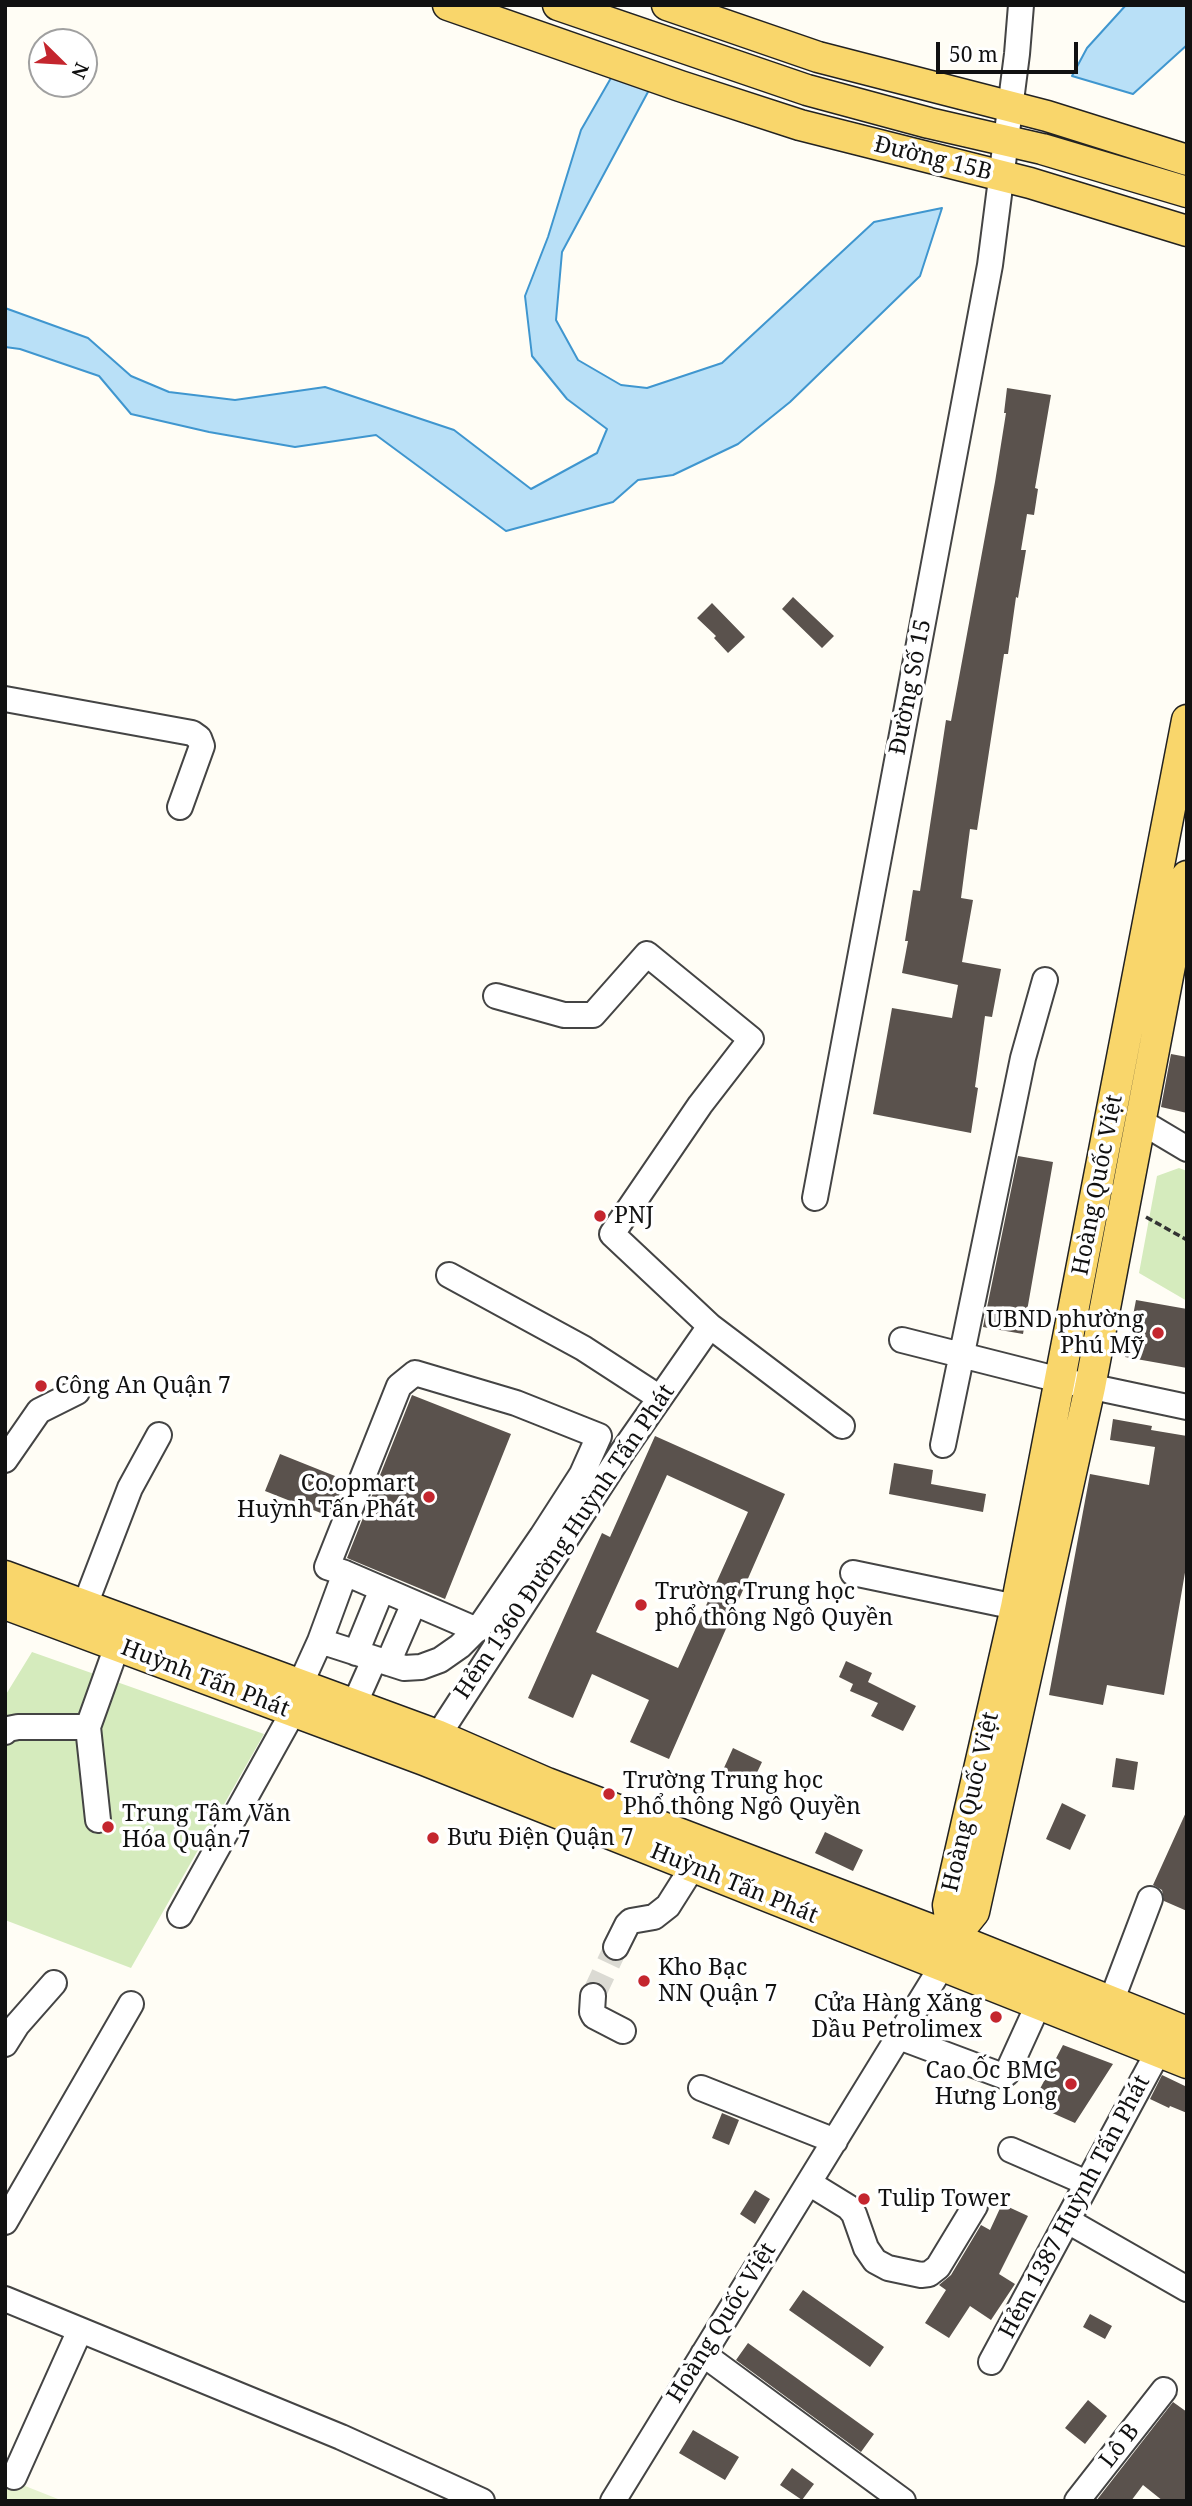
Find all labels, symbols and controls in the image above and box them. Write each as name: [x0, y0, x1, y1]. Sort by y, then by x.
north arrow: [28, 28, 98, 98]
scale bar: [940, 28, 1082, 72]
text: 50 m: [949, 40, 998, 68]
text: N: [65, 59, 95, 83]
street label: Đường 15B: [871, 131, 995, 187]
street label: Đường Số 15: [884, 617, 938, 757]
street label: Hoàng Quốc Việt: [1067, 1092, 1129, 1278]
place label: PNJ: [614, 1202, 654, 1230]
marker: PNJ: [592, 1208, 608, 1224]
place label: UBND phường Phú Mỹ: [986, 1306, 1144, 1360]
marker: UBND phường Phú Mỹ: [1150, 1325, 1166, 1341]
place label: Công An Quận 7: [55, 1372, 231, 1400]
marker: Công An Quận 7: [33, 1378, 49, 1394]
street label: Hẻm 1360 Đường Huỳnh Tấn Phát: [449, 1379, 681, 1705]
place label: Co.opmart Huỳnh Tấn Phát: [237, 1470, 415, 1524]
marker: Co.opmart Huỳnh Tấn Phát: [421, 1489, 437, 1505]
place label: Trường Trung học phổ thông Ngô Quyền: [655, 1578, 893, 1632]
marker: Trường Trung học phổ thông Ngô Quyền: [633, 1597, 649, 1613]
street label: Huỳnh Tấn Phát: [117, 1634, 293, 1724]
street label: Hoàng Quốc Việt: [937, 1710, 1005, 1894]
place label: Trường Trung học Phổ thông Ngô Quyền: [623, 1767, 861, 1821]
marker: Trường Trung học Phổ thông Ngô Quyền: [601, 1786, 617, 1802]
place label: Trung Tâm Văn Hóa Quận 7: [122, 1800, 291, 1854]
marker: Trung Tâm Văn Hóa Quận 7: [100, 1819, 116, 1835]
place label: Bưu Điện Quận 7: [447, 1824, 634, 1852]
marker: Bưu Điện Quận 7: [425, 1830, 441, 1846]
street label: Huỳnh Tấn Phát: [646, 1838, 822, 1930]
place label: Kho Bạc NN Quận 7: [658, 1954, 777, 2008]
marker: Kho Bạc NN Quận 7: [636, 1973, 652, 1989]
place label: Cửa Hàng Xăng Dầu Petrolimex: [812, 1990, 982, 2044]
marker: Cửa Hàng Xăng Dầu Petrolimex: [988, 2009, 1004, 2025]
place label: Cao Ốc BMC Hưng Long: [926, 2057, 1057, 2111]
street label: Hẻm 1387 Huỳnh Tấn Phát: [994, 2071, 1156, 2343]
marker: Cao Ốc BMC Hưng Long: [1063, 2076, 1079, 2092]
place label: Tulip Tower: [878, 2185, 1010, 2213]
marker: Tulip Tower: [856, 2191, 872, 2207]
street label: Hoàng Quốc Việt: [662, 2238, 782, 2408]
street label: Lô B: [1094, 2418, 1146, 2474]

